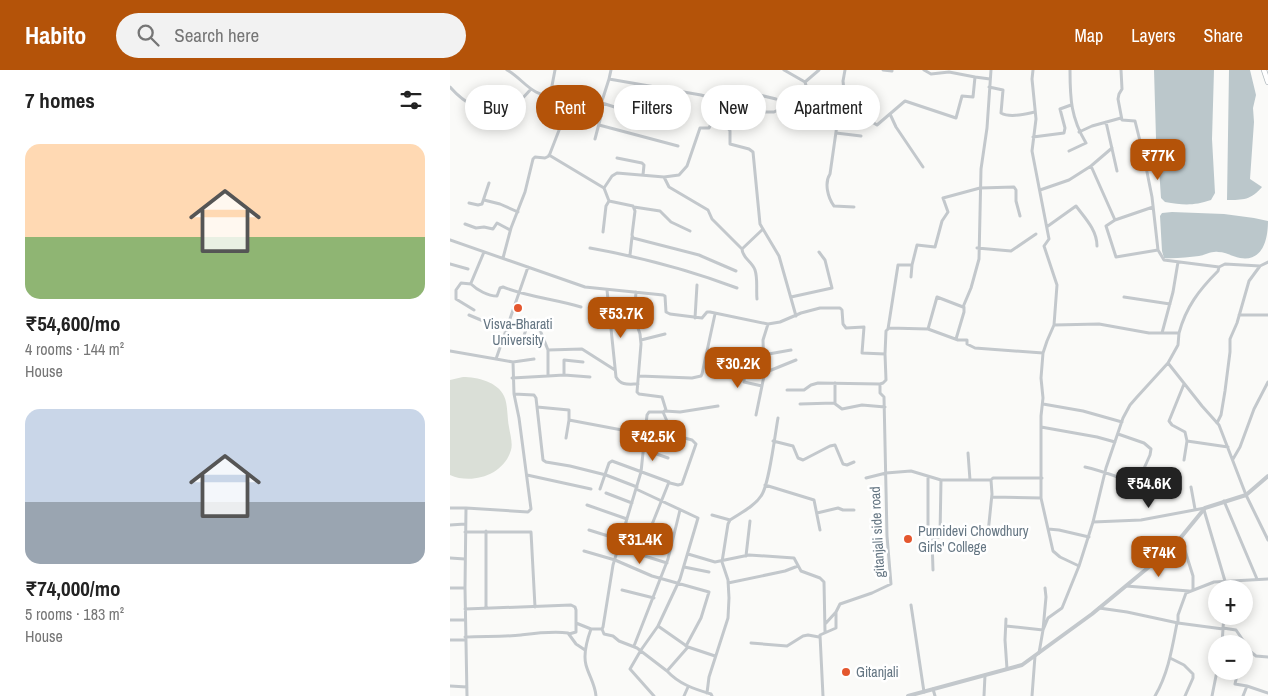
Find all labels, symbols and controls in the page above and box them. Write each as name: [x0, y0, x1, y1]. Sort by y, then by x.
search box: [116, 13, 466, 58]
text: Habito: [25, 19, 86, 51]
icon: search: [134, 21, 162, 49]
text: Search here: [174, 22, 259, 48]
text: Map: [1075, 23, 1103, 48]
text: Layers: [1131, 23, 1176, 48]
text: Share: [1204, 23, 1243, 48]
chip: Buy: [465, 85, 526, 130]
chip: Rent: [536, 85, 604, 130]
chip: Filters: [614, 85, 691, 130]
chip: New: [701, 85, 766, 130]
chip: Apartment: [776, 85, 880, 130]
text: 7 homes: [25, 86, 95, 115]
icon: filters: [397, 86, 425, 114]
pin: ₹77K: [1128, 138, 1188, 181]
text: ₹77K: [1141, 144, 1175, 166]
icon: home: [180, 176, 270, 266]
pin: ₹53.7K: [580, 296, 662, 339]
marker: Visva-Bharati University: [512, 302, 524, 314]
text: ₹53.7K: [599, 302, 643, 324]
text: ₹54,600/mo: [25, 309, 120, 338]
place label: Visva-Bharati University: [483, 315, 553, 349]
text: 4 rooms · 144 m²: [25, 338, 124, 360]
pin: ₹30.2K: [697, 346, 779, 389]
text: ₹30.2K: [716, 352, 760, 374]
text: House: [25, 360, 63, 382]
pin: ₹42.5K: [612, 420, 694, 462]
text: ₹42.5K: [631, 425, 675, 447]
icon: home: [180, 441, 270, 531]
pin: ₹54.6K: [1108, 466, 1190, 509]
text: ₹54.6K: [1127, 472, 1171, 494]
street label: gitanjali side road: [866, 486, 888, 578]
pin: ₹31.4K: [599, 522, 681, 565]
place label: Purnidevi Chowdhury Girls' College: [918, 522, 1029, 556]
text: ₹31.4K: [618, 528, 662, 550]
marker: Purnidevi Chowdhury Girls' College: [902, 533, 914, 545]
pin: ₹74K: [1129, 536, 1189, 578]
text: ₹74K: [1142, 541, 1176, 563]
text: ₹74,000/mo: [25, 574, 120, 603]
map controls: [1208, 580, 1253, 680]
button: +: [1208, 580, 1253, 625]
text: 5 rooms · 183 m²: [25, 603, 124, 625]
text: House: [25, 625, 63, 647]
button: −: [1208, 635, 1253, 680]
place label: Gitanjali: [856, 663, 899, 681]
marker: Gitanjali: [840, 666, 852, 678]

